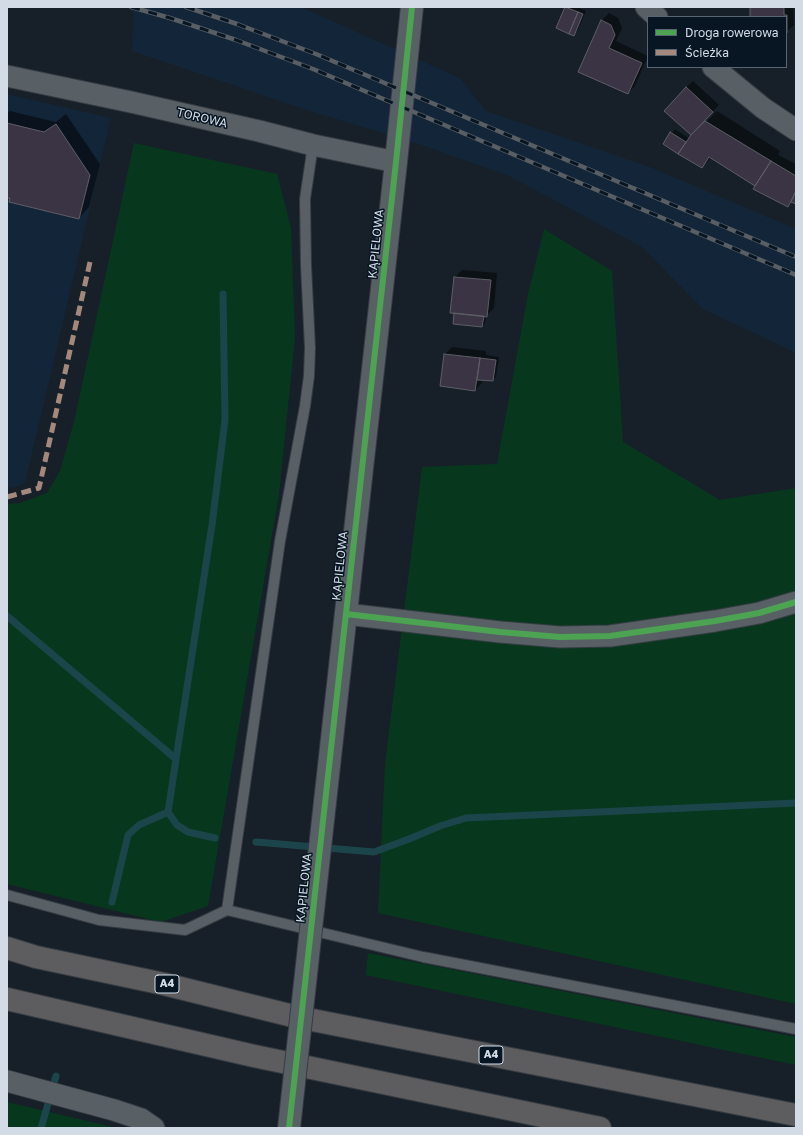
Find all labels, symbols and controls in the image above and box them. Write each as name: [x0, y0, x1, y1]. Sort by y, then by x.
legend: [647, 16, 787, 68]
text: Droga rowerowa: [685, 25, 778, 40]
text: Ścieżka: [685, 45, 729, 60]
street label: TOROWA: [175, 105, 229, 131]
street label: KĄPIELOWA: [365, 209, 387, 279]
street label: KĄPIELOWA: [329, 531, 351, 601]
street label: KĄPIELOWA: [293, 853, 315, 923]
road number: A4: [155, 975, 179, 993]
road number: A4: [479, 1046, 503, 1064]

